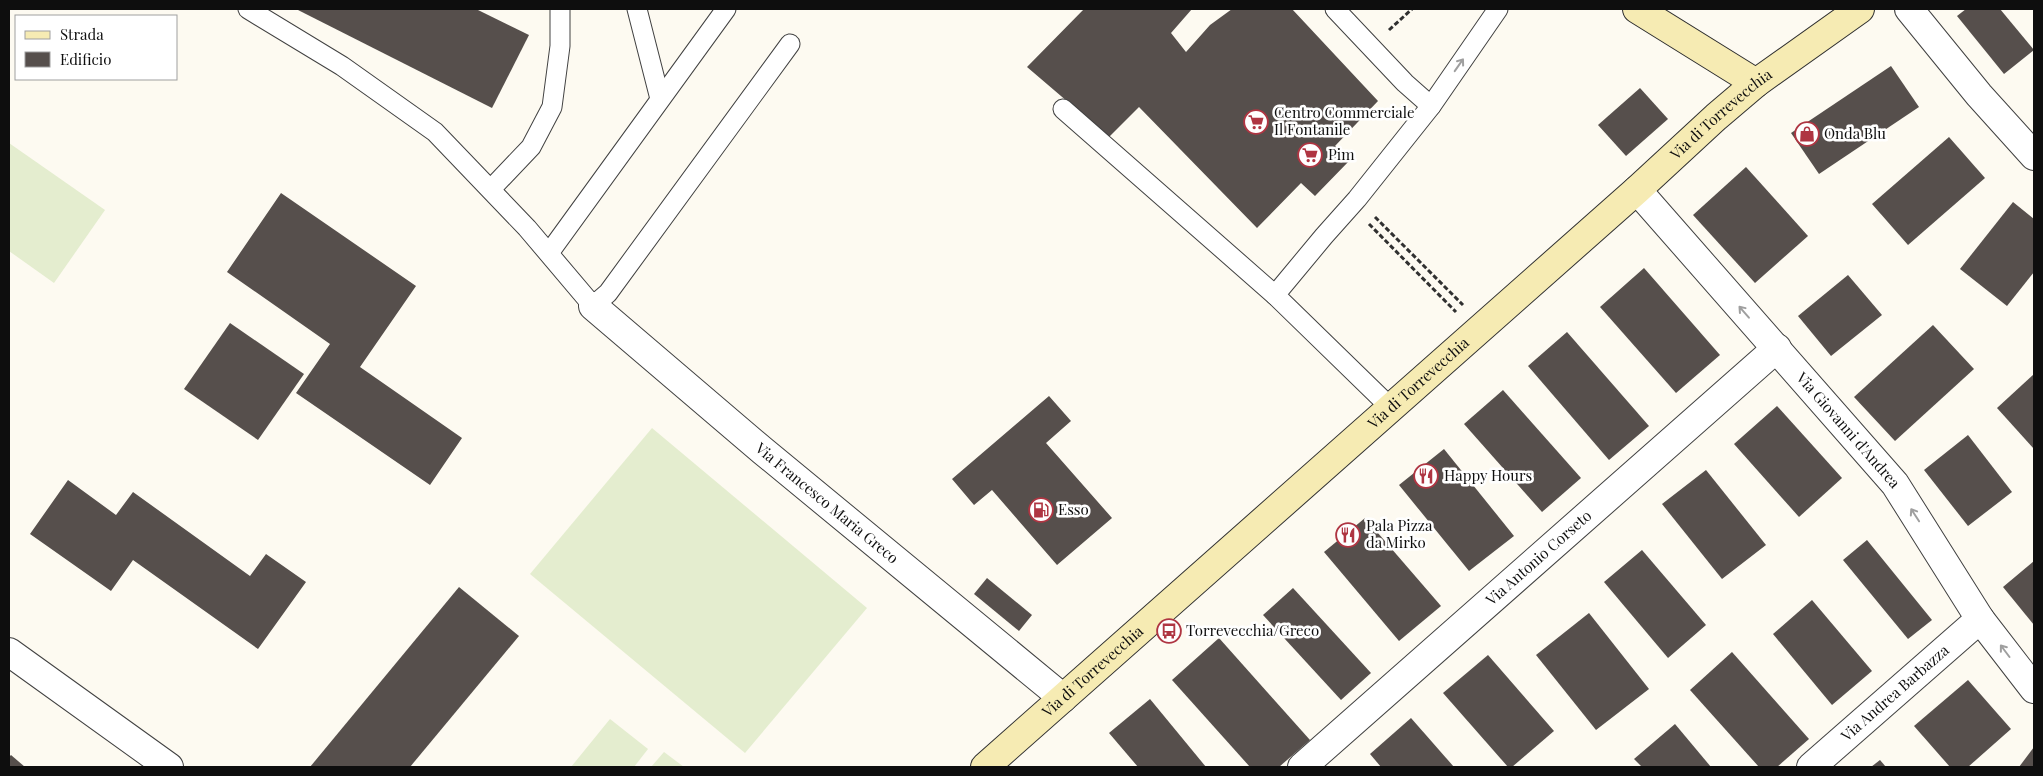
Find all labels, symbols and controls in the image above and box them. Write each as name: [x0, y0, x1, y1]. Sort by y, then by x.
legend: [15, 15, 178, 80]
text: Strada: [60, 24, 104, 44]
text: Edificio: [60, 49, 111, 69]
one-way arrow: [1454, 59, 1464, 73]
street label: Via di Torrevecchia: [1665, 64, 1776, 164]
place label: Centro Commerciale Il Fontanile: [1274, 102, 1415, 139]
supermarket icon: Centro Commerciale Il Fontanile: [1243, 109, 1269, 135]
shop icon: Onda Blu: [1794, 121, 1820, 147]
place label: Onda Blu: [1824, 123, 1886, 143]
supermarket icon: Pim: [1297, 142, 1323, 168]
place label: Pim: [1328, 144, 1355, 164]
one-way arrow: [1738, 305, 1750, 318]
street label: Via di Torrevecchia: [1362, 332, 1473, 433]
street label: Via Giovanni d'Andrea: [1792, 367, 1905, 492]
street label: Via Francesco Maria Greco: [751, 437, 903, 568]
restaurant icon: Happy Hours: [1413, 463, 1439, 489]
place label: Happy Hours: [1444, 465, 1532, 485]
fuel station icon: Esso: [1028, 497, 1054, 523]
place label: Esso: [1058, 499, 1089, 519]
street label: Via Antonio Corseto: [1481, 505, 1595, 610]
one-way arrow: [1910, 509, 1920, 523]
place label: Pala Pizza da Mirko: [1366, 515, 1433, 552]
restaurant icon: Pala Pizza da Mirko: [1335, 522, 1361, 548]
bus stop icon: Torrevecchia/Greco: [1156, 618, 1182, 644]
street label: Via di Torrevecchia: [1037, 620, 1147, 722]
place label: Torrevecchia/Greco: [1186, 620, 1319, 640]
street label: Via Andrea Barbazza: [1836, 639, 1953, 746]
one-way arrow: [1999, 645, 2010, 658]

